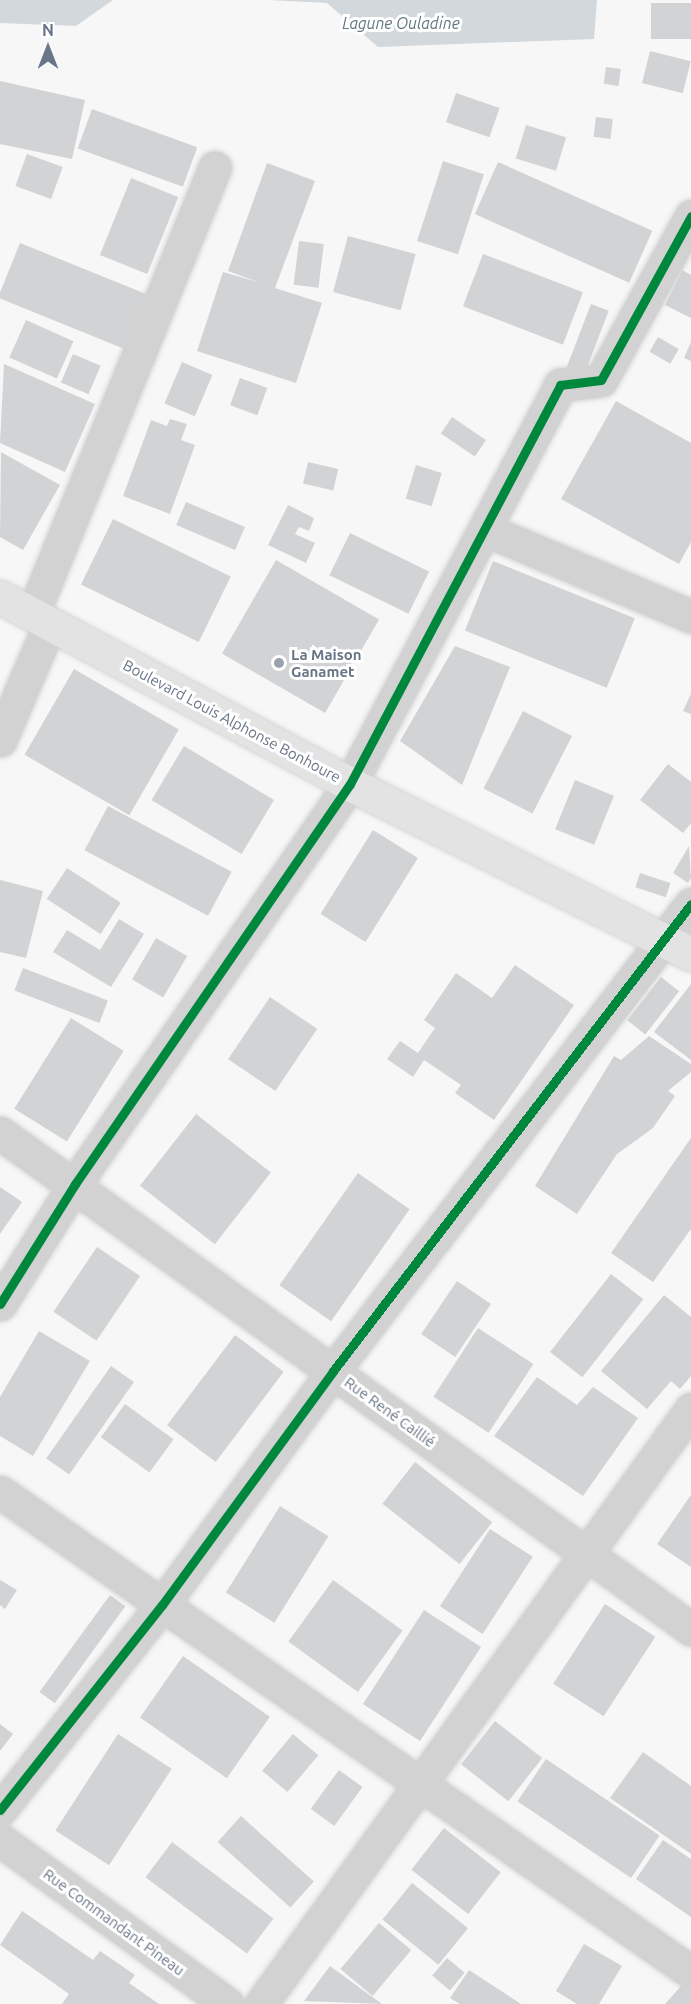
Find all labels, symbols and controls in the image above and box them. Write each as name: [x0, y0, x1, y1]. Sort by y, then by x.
water label: Lagune Ouladine: [342, 13, 460, 33]
north arrow: [18, 18, 78, 78]
text: N: [42, 21, 54, 39]
place label: La Maison Ganamet: [291, 645, 362, 680]
street label: Boulevard Louis Alphonse Bonhoure: [120, 656, 344, 786]
marker: La Maison Ganamet: [272, 656, 286, 670]
street label: Rue René Caillié: [341, 1373, 439, 1451]
street label: Rue Commandant Pineau: [40, 1865, 188, 1979]

